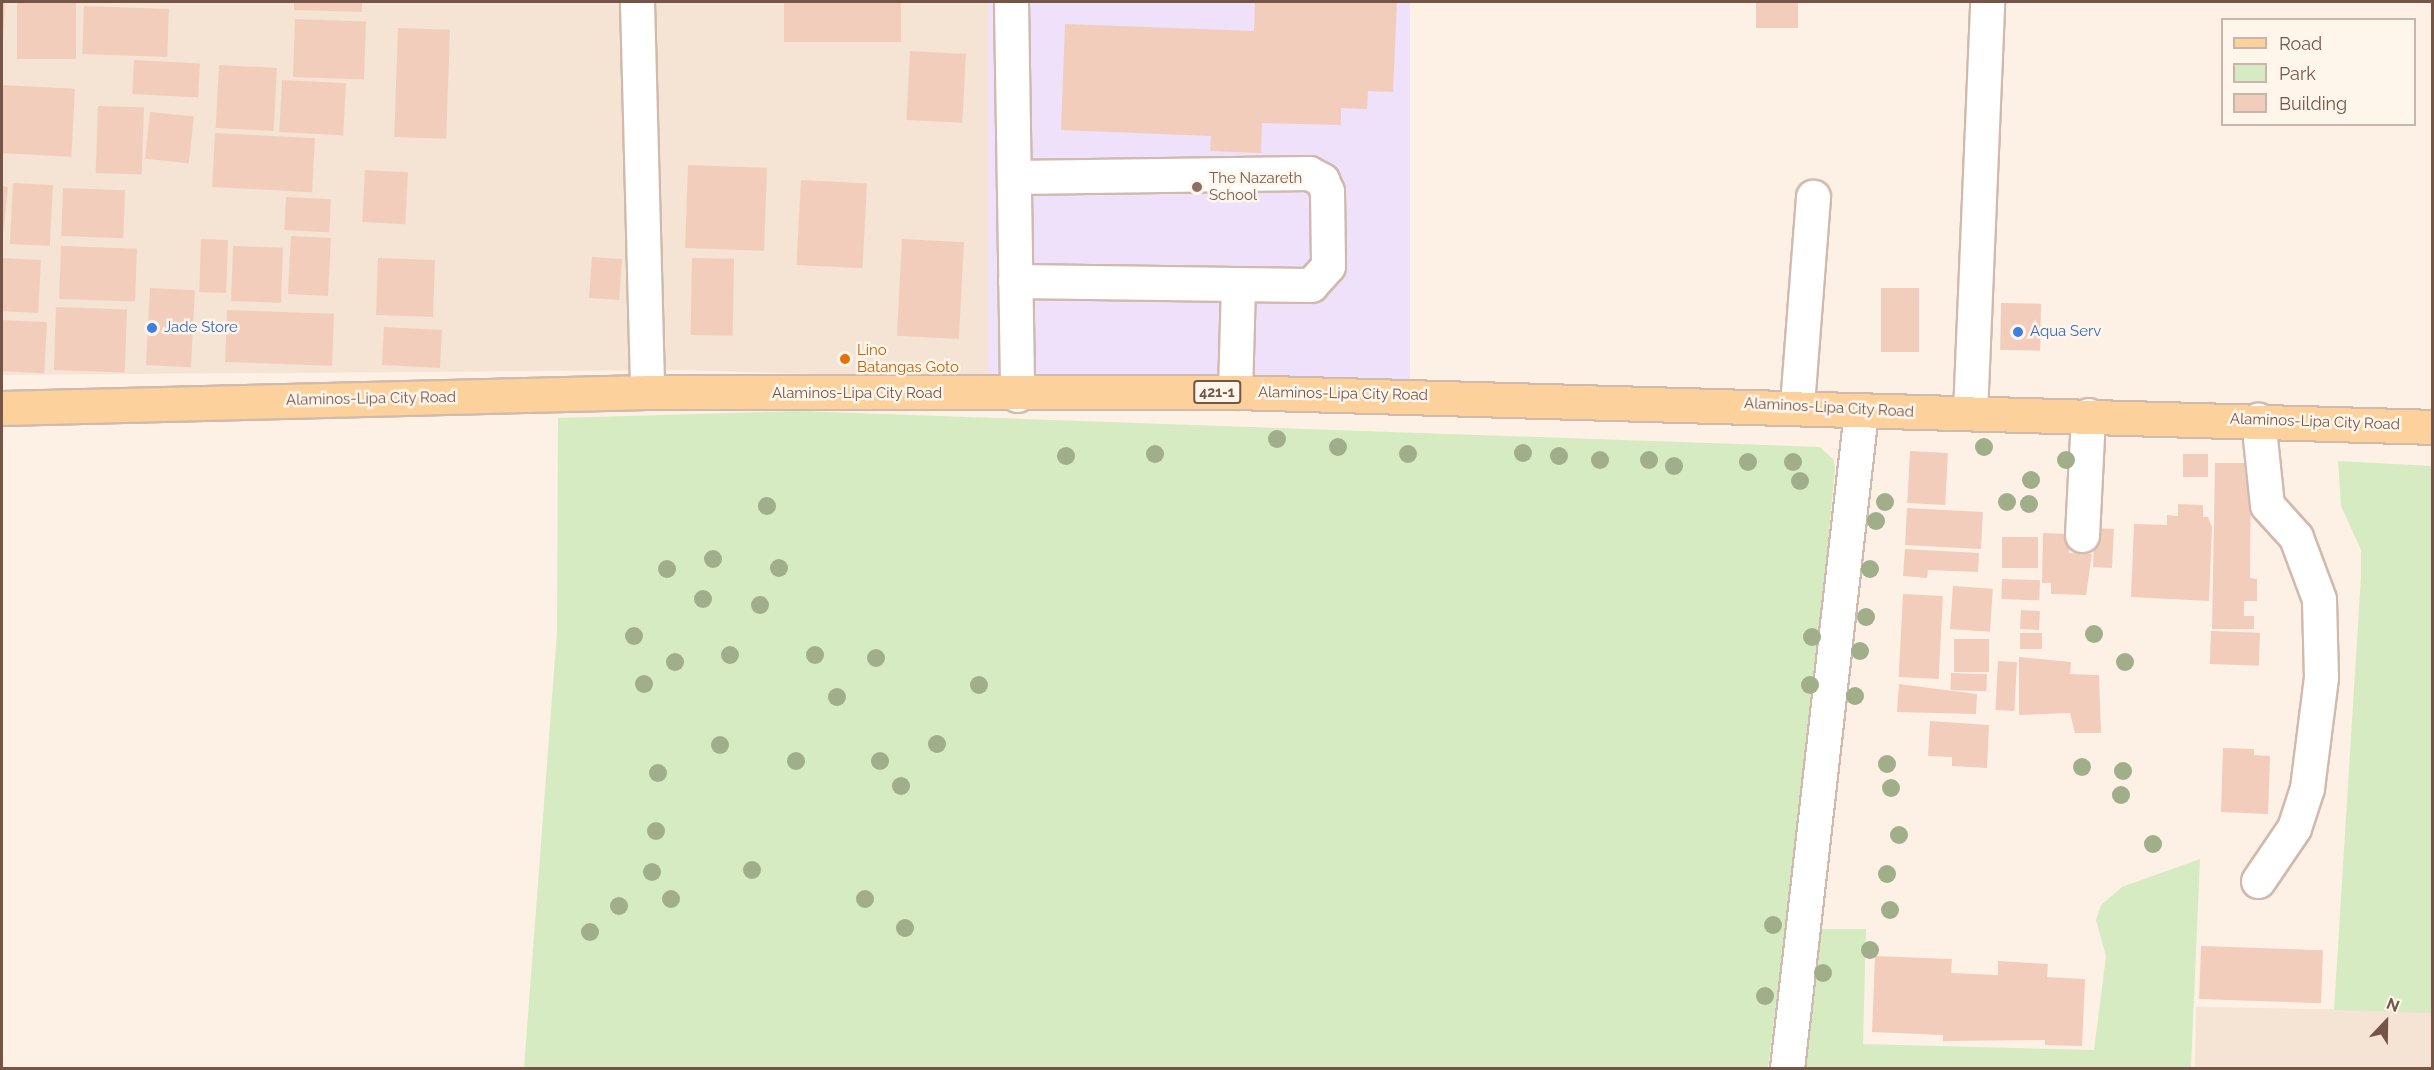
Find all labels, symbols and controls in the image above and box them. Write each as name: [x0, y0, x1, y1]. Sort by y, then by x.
legend: [2221, 18, 2416, 126]
text: Road: [2279, 33, 2322, 54]
text: Park: [2279, 63, 2316, 84]
text: Building: [2279, 93, 2347, 114]
place label: The Nazareth School: [1209, 169, 1302, 204]
marker: The Nazareth School: [1190, 180, 1204, 194]
place label: Jade Store: [164, 319, 238, 337]
marker: Jade Store: [145, 321, 159, 335]
place label: Aqua Serv: [2030, 323, 2101, 341]
marker: Aqua Serv: [2011, 325, 2025, 339]
place label: Lino Batangas Goto: [857, 341, 959, 376]
marker: Lino Batangas Goto: [838, 352, 852, 366]
road number: 421-1: [1193, 381, 1241, 403]
street label: Alaminos-Lipa City Road: [1258, 384, 1428, 404]
street label: Alaminos-Lipa City Road: [772, 385, 942, 403]
street label: Alaminos-Lipa City Road: [286, 389, 456, 409]
street label: Alaminos-Lipa City Road: [1743, 395, 1915, 421]
street label: Alaminos-Lipa City Road: [2229, 410, 2401, 434]
north arrow: [2356, 992, 2416, 1052]
text: N: [2384, 994, 2402, 1016]

